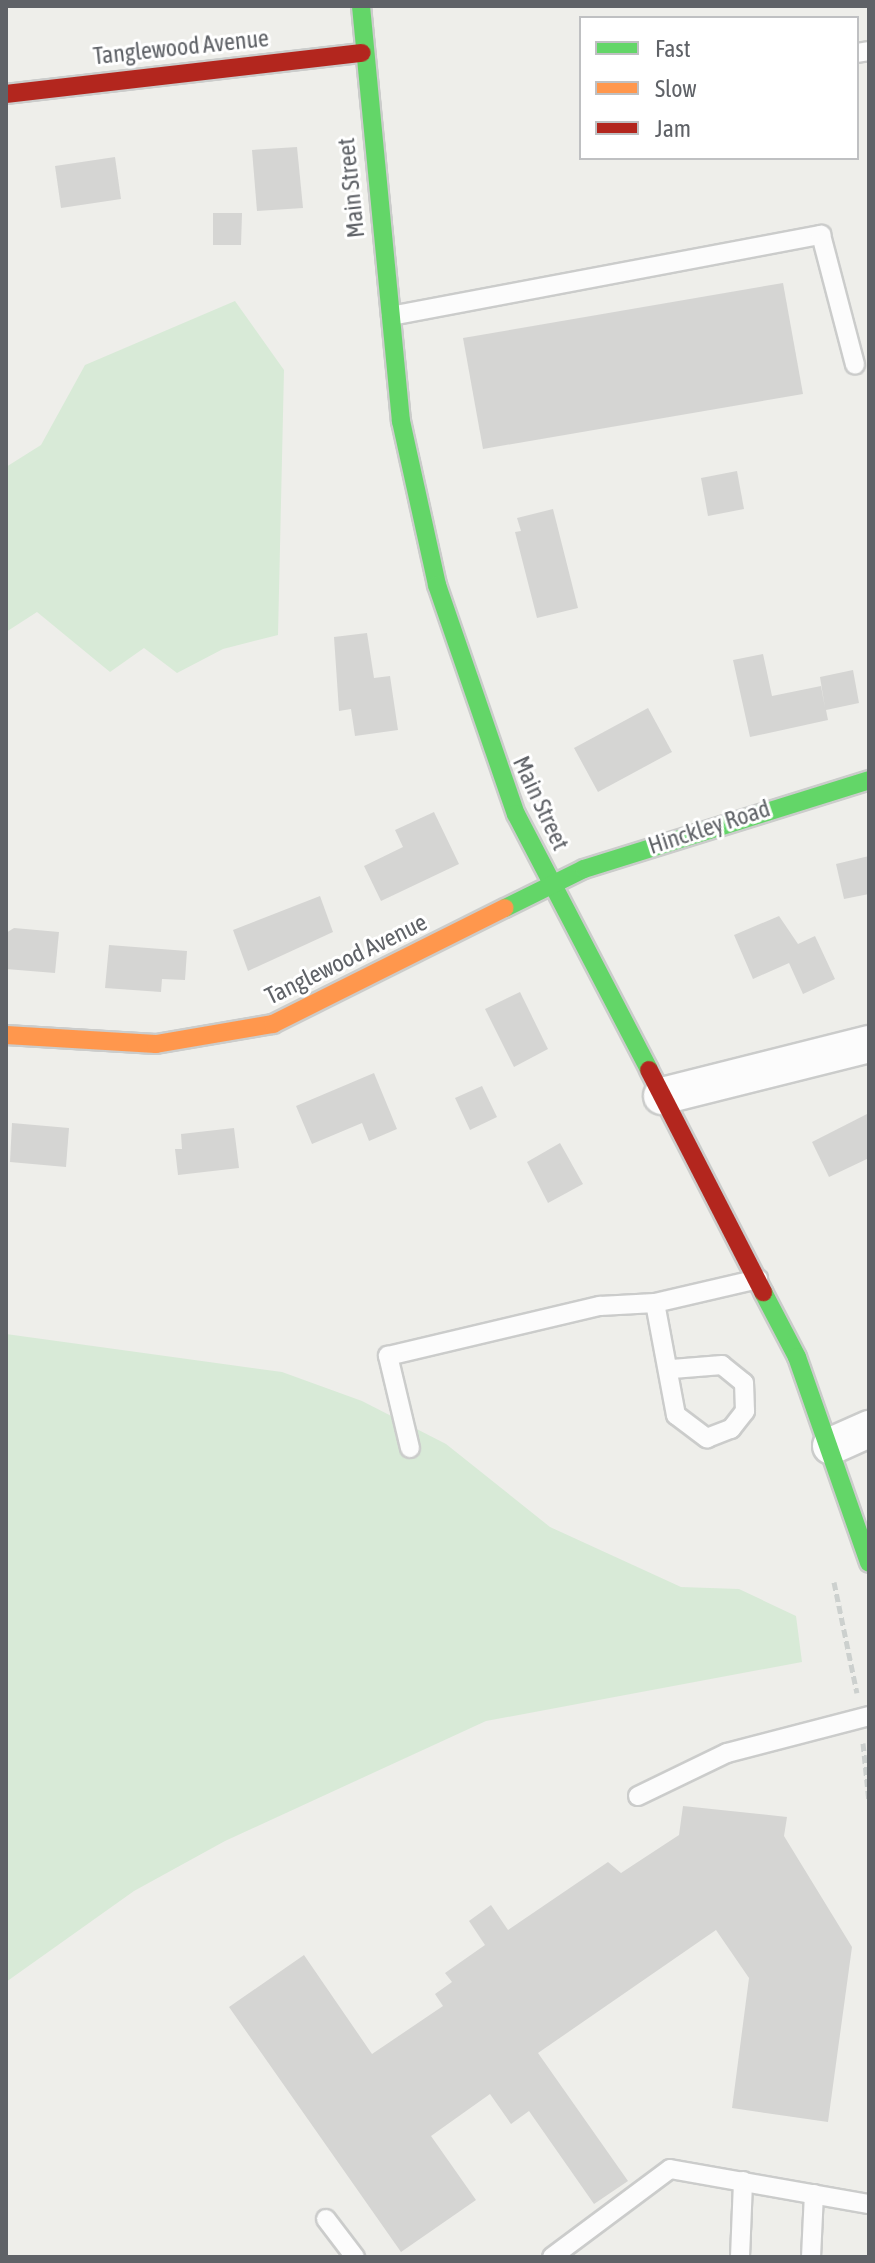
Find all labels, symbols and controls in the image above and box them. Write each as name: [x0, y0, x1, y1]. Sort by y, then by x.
legend: [579, 16, 859, 160]
street label: Tanglewood Avenue: [92, 23, 270, 71]
text: Fast: [655, 35, 691, 62]
text: Slow: [655, 75, 697, 102]
text: Jam: [655, 115, 691, 142]
street label: Main Street: [331, 137, 371, 239]
street label: Main Street: [507, 751, 575, 855]
street label: Hinckley Road: [644, 794, 774, 860]
street label: Tanglewood Avenue: [260, 907, 432, 1011]

